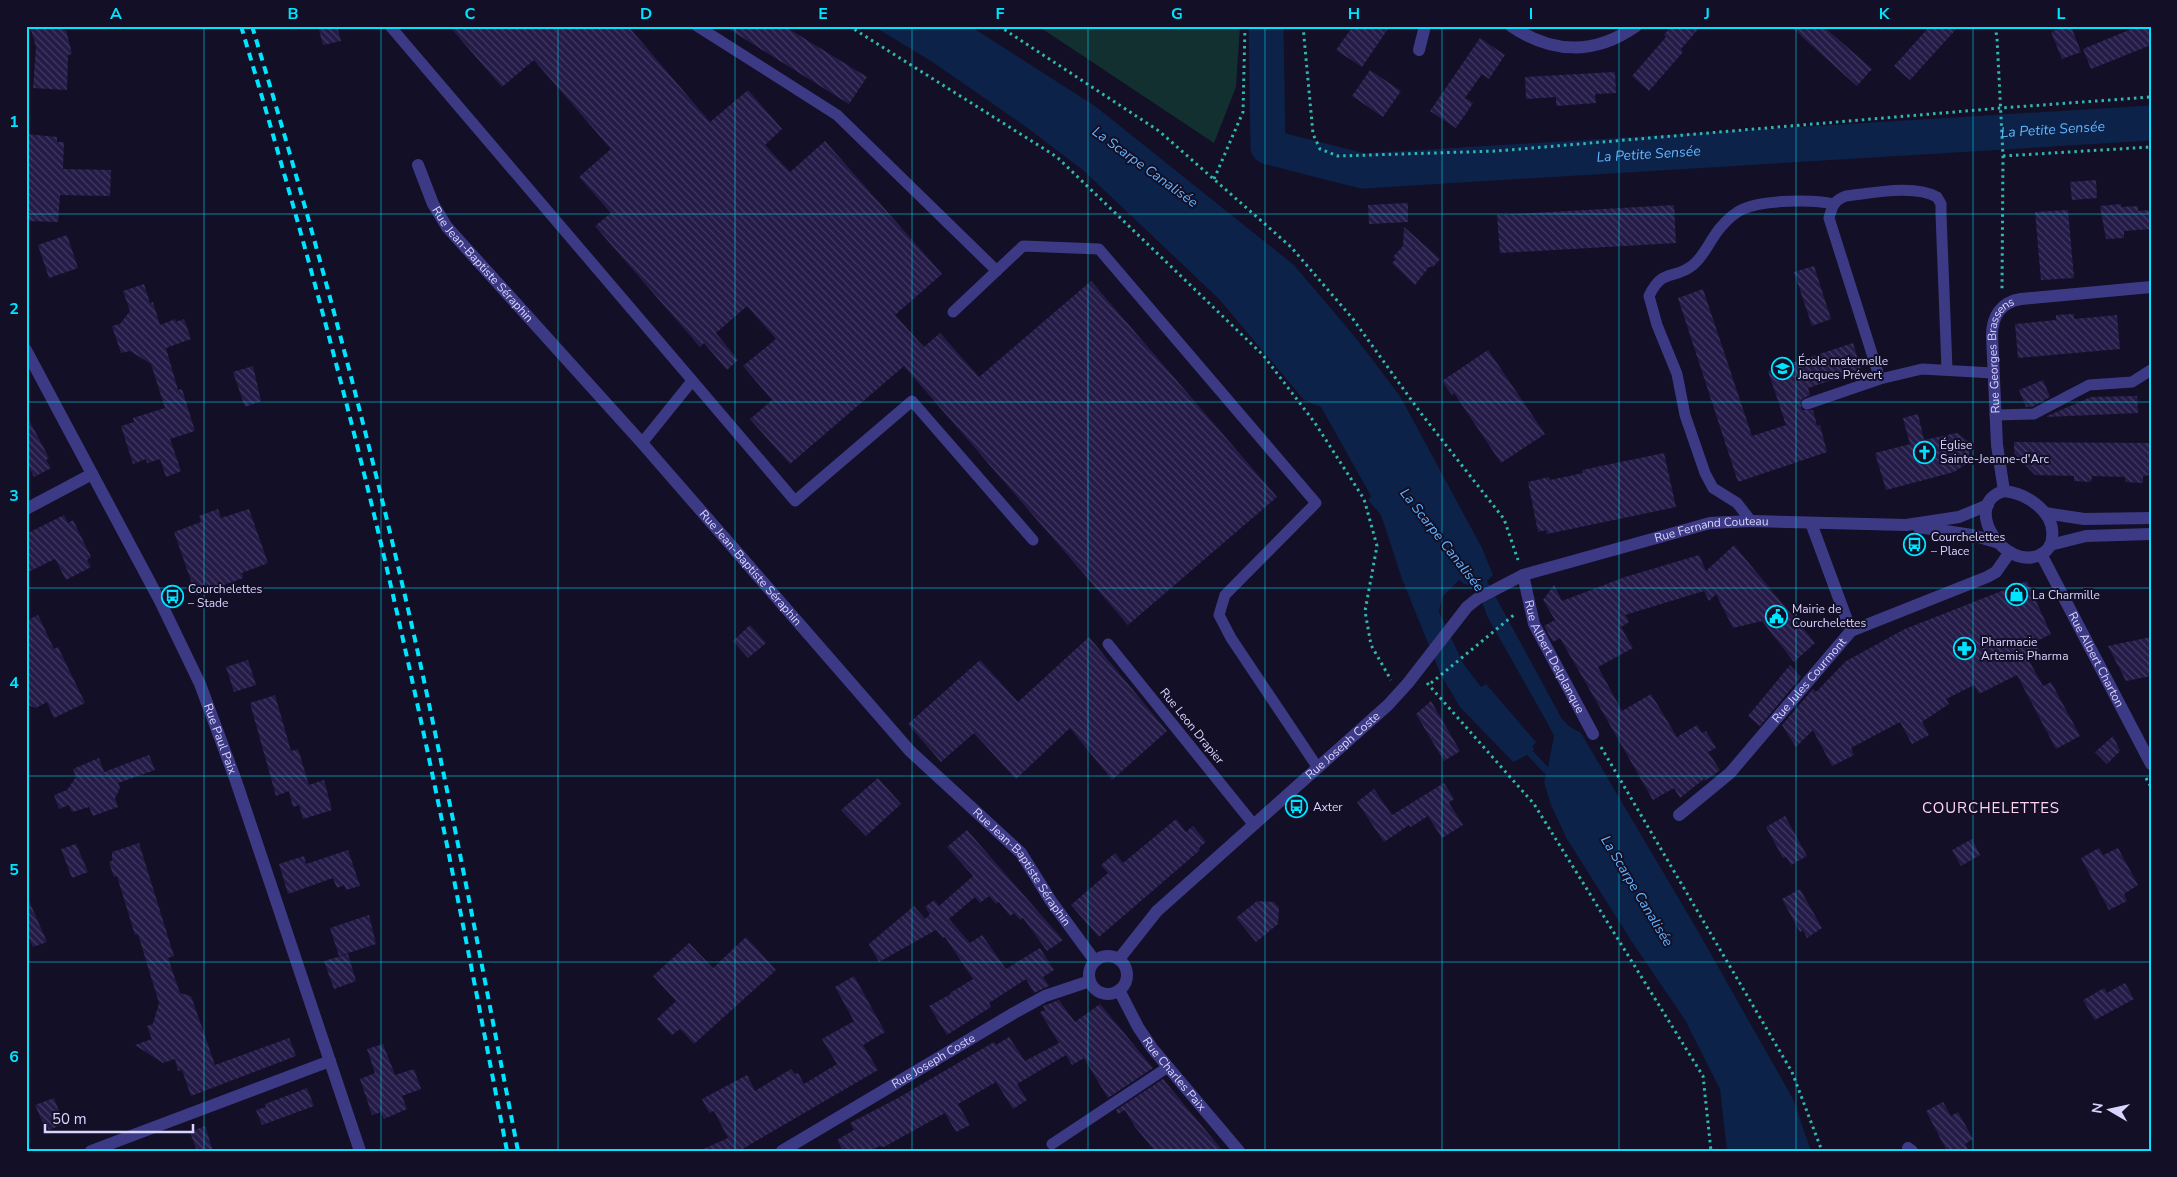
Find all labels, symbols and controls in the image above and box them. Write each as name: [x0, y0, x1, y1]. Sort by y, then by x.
text: A: [110, 3, 122, 25]
text: B: [287, 3, 299, 25]
text: C: [465, 3, 476, 25]
text: D: [640, 3, 652, 25]
text: E: [818, 3, 828, 25]
text: F: [996, 3, 1005, 25]
text: G: [1171, 3, 1183, 25]
text: H: [1348, 3, 1360, 25]
text: I: [1529, 3, 1533, 25]
text: J: [1703, 3, 1710, 25]
text: K: [1879, 3, 1891, 25]
text: L: [2057, 3, 2066, 25]
text: 1: [9, 111, 19, 133]
water label: La Petite Sensée: [2000, 116, 2106, 142]
water label: La Scarpe Canalisée: [1088, 122, 1202, 212]
water label: La Petite Sensée: [1596, 141, 1702, 166]
street label: Rue Jean-Baptiste Séraphin: [428, 203, 537, 326]
street label: Rue Georges Brassens: [1984, 293, 2017, 414]
text: 2: [9, 298, 19, 320]
place label: École maternelle Jacques Prévert: [1797, 353, 1888, 383]
school or university icon: École maternelle Jacques Prévert: [1770, 356, 1794, 380]
place label: Église Sainte-Jeanne-d'Arc: [1940, 437, 2049, 467]
church icon: Église Sainte-Jeanne-d'Arc: [1912, 440, 1936, 464]
water label: La Scarpe Canalisée: [1396, 484, 1489, 596]
text: 3: [9, 485, 19, 507]
street label: Rue Jean-Baptiste Séraphin: [696, 506, 805, 629]
street label: Rue Fernand Couteau: [1652, 513, 1769, 546]
place label: Courchelettes – Place: [1931, 529, 2005, 559]
bus stop icon: Courchelettes – Place: [1903, 532, 1927, 556]
place label: Courchelettes – Stade: [188, 581, 262, 611]
shop icon: La Charmille: [2004, 583, 2028, 607]
bus stop icon: Courchelettes – Stade: [160, 584, 184, 608]
place label: La Charmille: [2032, 587, 2100, 603]
street label: Rue Albert Delplanque: [1521, 598, 1588, 716]
place label: Mairie de Courchelettes: [1792, 601, 1866, 631]
public building icon: Mairie de Courchelettes: [1764, 604, 1788, 628]
street label: Rue Albert Charton: [2065, 609, 2128, 710]
street label: Rue Jules Courmont: [1768, 634, 1850, 726]
place label: Pharmacie Artemis Pharma: [1981, 634, 2069, 664]
pharmacy icon: Pharmacie Artemis Pharma: [1953, 637, 1977, 661]
text: 4: [9, 672, 19, 694]
street label: Rue Leon Drapier: [1156, 685, 1228, 768]
street label: Rue Paul Paix: [200, 701, 241, 777]
street label: Rue Joseph Coste: [1302, 708, 1383, 783]
bus stop icon: Axter: [1285, 795, 1309, 819]
district label: COURCHELETTES: [1922, 798, 2060, 818]
place label: Axter: [1313, 799, 1343, 815]
street label: Rue Jean-Baptiste Séraphin: [969, 805, 1075, 929]
water label: La Scarpe Canalisée: [1596, 832, 1678, 950]
text: 5: [9, 859, 19, 881]
street label: Rue Joseph Coste: [889, 1030, 978, 1092]
street label: Rue Charles Paix: [1139, 1034, 1210, 1115]
text: 6: [9, 1046, 19, 1068]
north arrow: [2084, 1084, 2134, 1134]
text: N: [2087, 1101, 2108, 1115]
scale bar: [45, 1102, 192, 1134]
text: 50 m: [52, 1109, 87, 1129]

